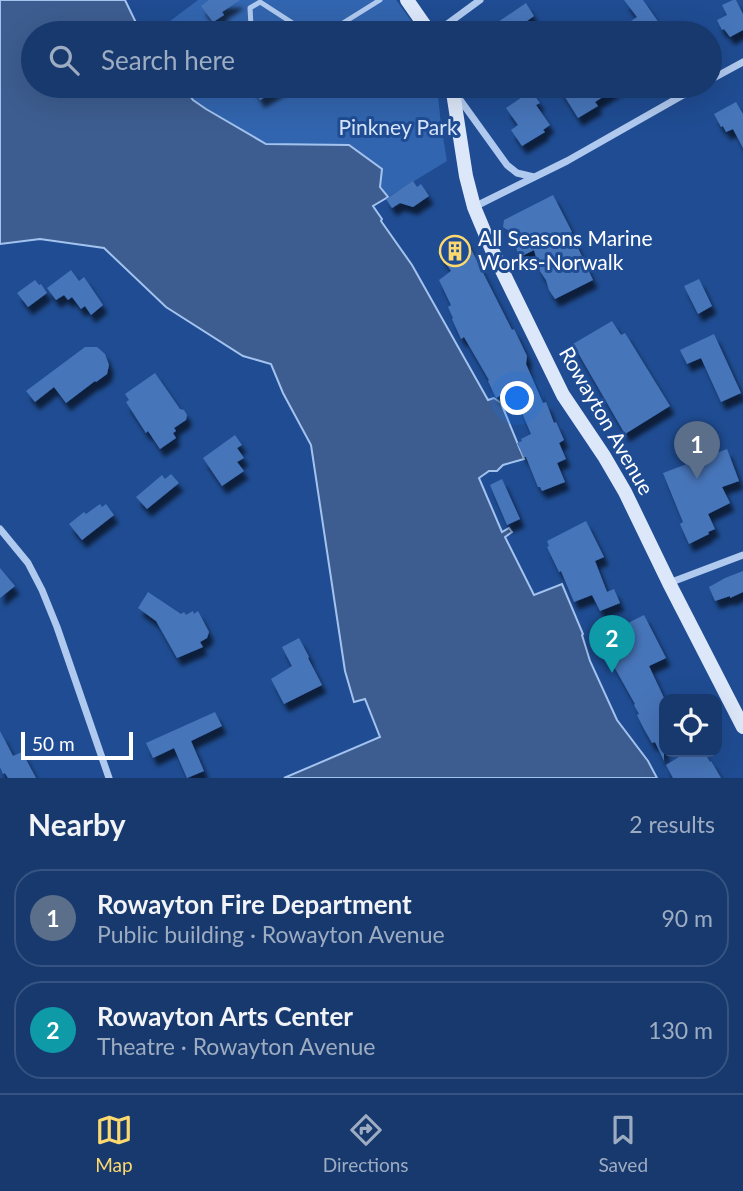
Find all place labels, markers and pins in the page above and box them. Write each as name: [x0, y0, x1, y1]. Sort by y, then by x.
place label: All Seasons Marine Works-Norwalk: [478, 225, 653, 274]
building icon: All Seasons Marine Works-Norwalk: [438, 234, 472, 268]
pin: 1: [674, 421, 720, 479]
pin: 2: [589, 615, 635, 673]

